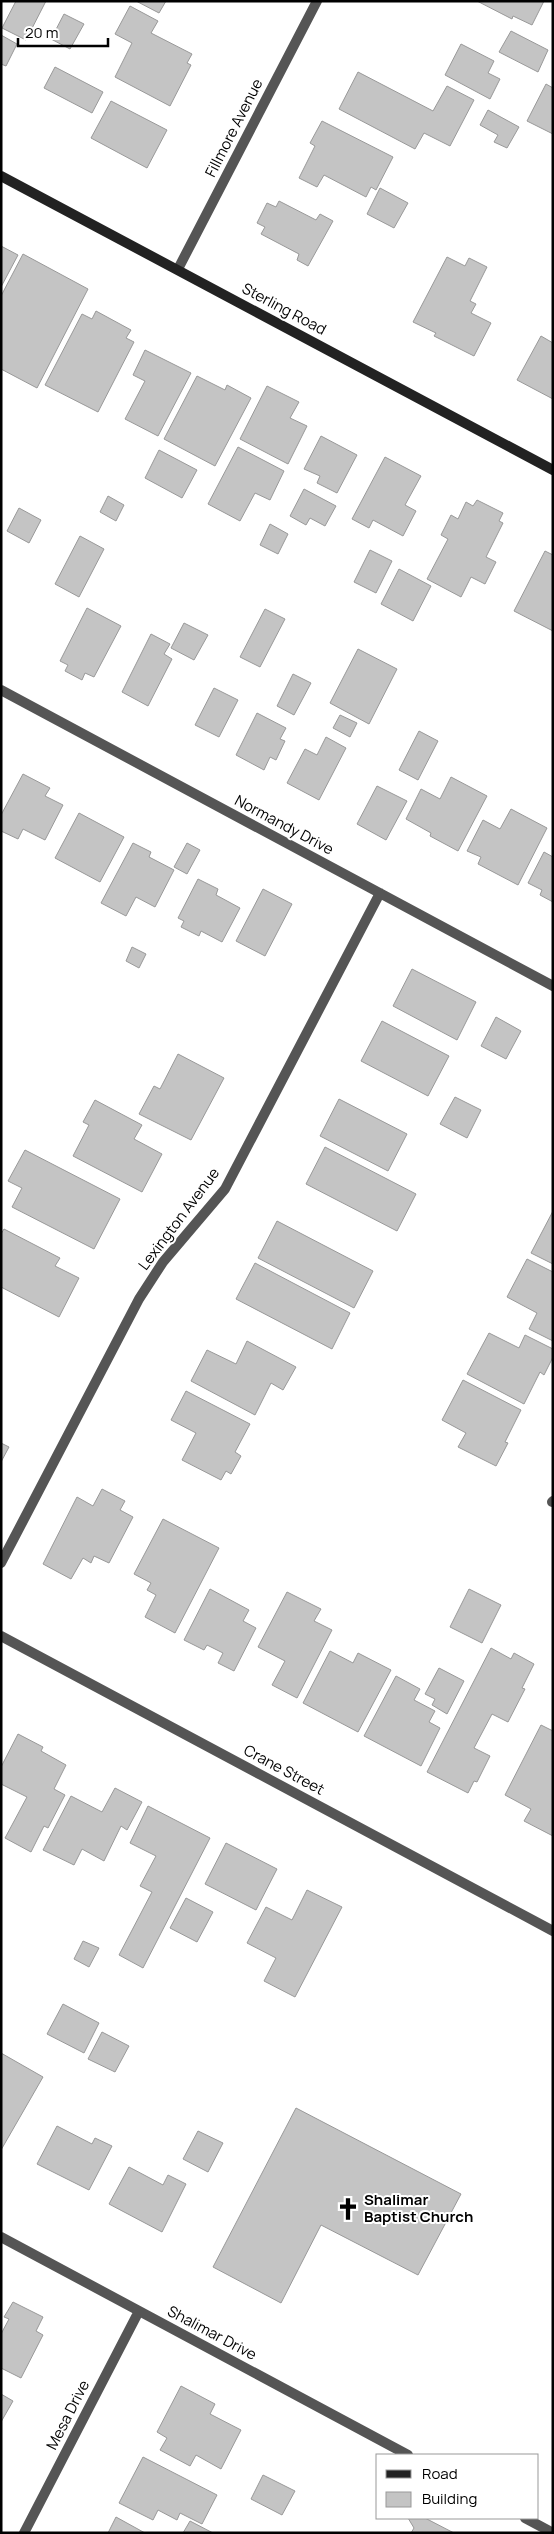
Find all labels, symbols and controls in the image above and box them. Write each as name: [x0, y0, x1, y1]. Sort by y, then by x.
scale bar: [18, 15, 108, 47]
text: 20 m: [25, 22, 58, 43]
street label: Fillmore Avenue: [200, 75, 268, 181]
street label: Sterling Road: [238, 278, 330, 340]
street label: Normandy Drive: [231, 790, 338, 860]
street label: Lexington Avenue: [133, 1163, 224, 1274]
street label: Crane Street: [240, 1739, 328, 1800]
place label: Shalimar Baptist Church: [364, 2189, 473, 2227]
church icon: Shalimar Baptist Church: [335, 2196, 361, 2222]
street label: Shalimar Drive: [164, 2300, 261, 2365]
street label: Mesa Drive: [41, 2376, 94, 2453]
legend: [376, 2454, 539, 2519]
text: Road: [422, 2463, 458, 2484]
text: Building: [422, 2488, 477, 2509]

